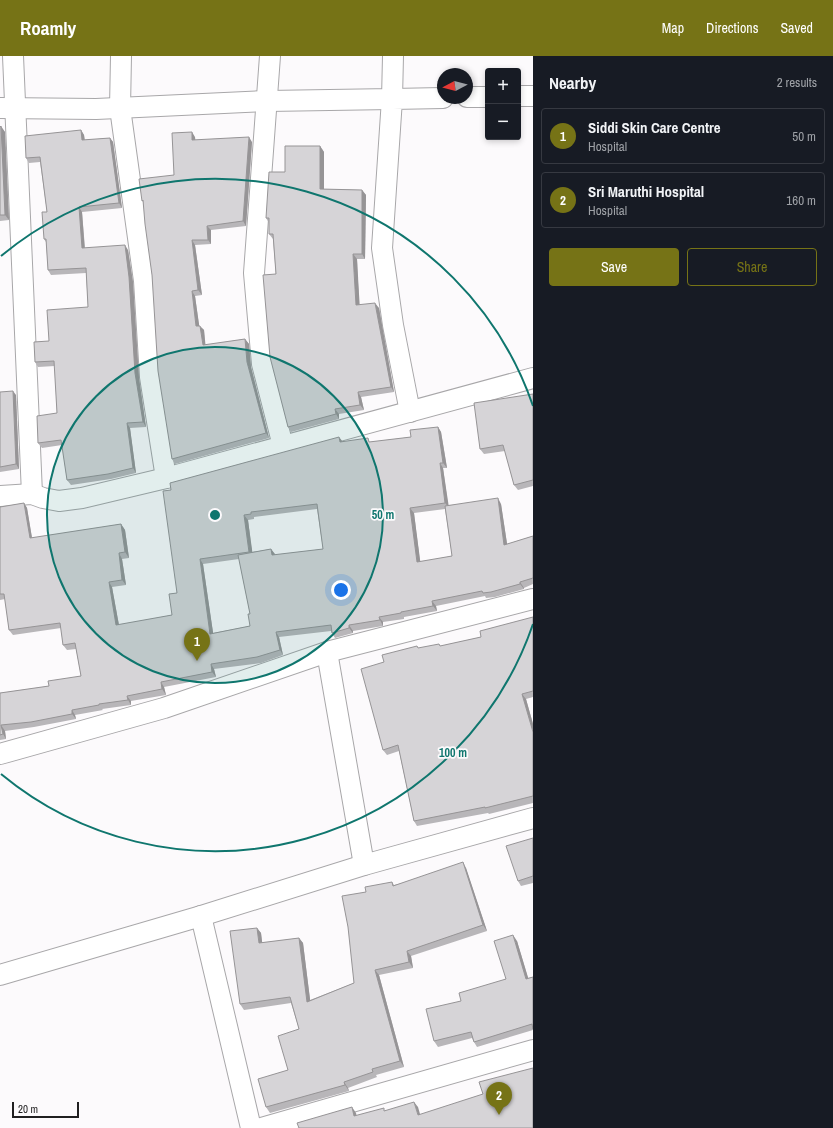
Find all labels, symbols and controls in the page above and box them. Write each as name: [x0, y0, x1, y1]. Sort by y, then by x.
text: Roamly: [20, 15, 76, 41]
text: Map: [662, 19, 684, 37]
text: Directions: [706, 19, 758, 37]
text: Saved: [780, 19, 813, 37]
north arrow: [437, 68, 473, 104]
map controls: [485, 68, 521, 140]
button: +: [485, 68, 521, 104]
text: Nearby: [549, 71, 596, 94]
text: 2 results: [777, 74, 817, 91]
button: −: [485, 104, 521, 140]
text: Siddi Skin Care Centre: [588, 117, 721, 138]
text: 1: [560, 128, 566, 145]
text: 50 m: [792, 128, 816, 145]
text: Hospital: [588, 138, 627, 155]
text: Sri Maruthi Hospital: [588, 181, 704, 202]
text: 2: [560, 192, 566, 209]
text: 160 m: [786, 192, 816, 209]
text: Hospital: [588, 202, 627, 219]
button: Save: [549, 248, 679, 286]
button: Share: [687, 248, 817, 286]
text: 50 m: [372, 507, 394, 523]
centre of rings: [208, 508, 222, 522]
your location: [331, 580, 351, 600]
pin: 1: [184, 628, 210, 661]
text: 100 m: [439, 745, 467, 761]
pin: 2: [486, 1082, 512, 1115]
scale bar: [12, 1100, 79, 1119]
text: 20 m: [18, 1102, 38, 1116]

